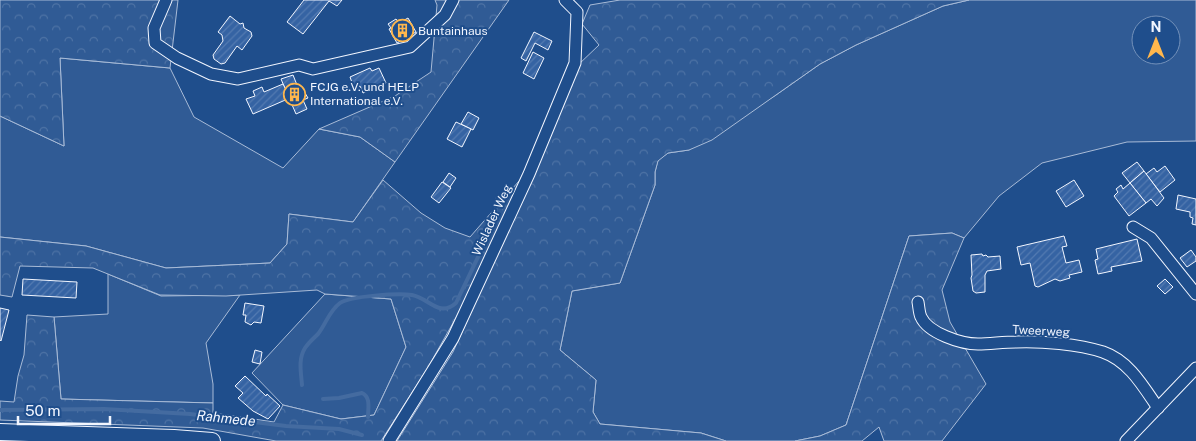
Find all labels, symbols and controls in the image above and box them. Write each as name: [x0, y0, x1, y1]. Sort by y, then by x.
north arrow: [1131, 15, 1181, 65]
building icon: Buntainhaus: [390, 19, 414, 43]
text: N: [1151, 19, 1161, 35]
place label: Buntainhaus: [418, 24, 488, 38]
place label: FCJG e.V. und HELP International e.V.: [310, 80, 419, 108]
building icon: FCJG e.V. und HELP International e.V.: [282, 82, 306, 106]
street label: Wislader Weg: [469, 182, 515, 258]
street label: Tweerweg: [1012, 322, 1070, 340]
scale bar: [18, 394, 110, 426]
text: 50 m: [25, 402, 60, 419]
water label: Rahmede: [196, 407, 257, 429]

